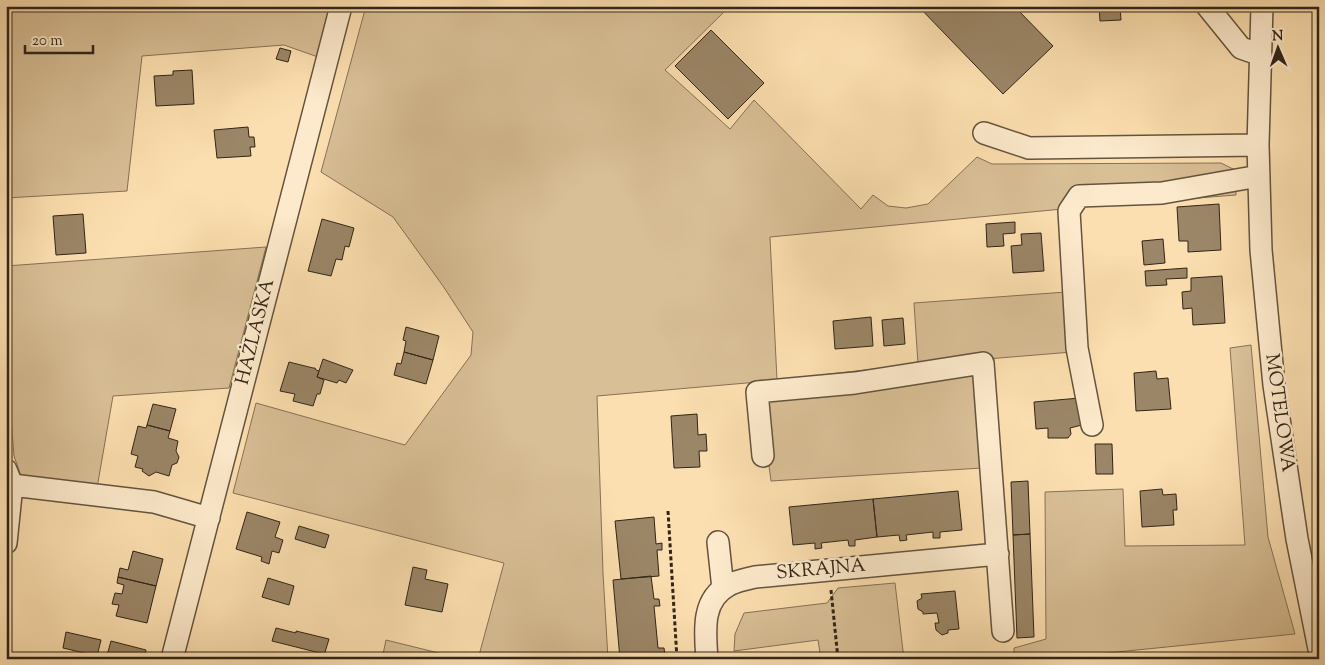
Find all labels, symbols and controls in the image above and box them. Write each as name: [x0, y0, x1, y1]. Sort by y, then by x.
scale bar: [25, 22, 92, 54]
north arrow: [1252, 22, 1302, 72]
text: N: [1272, 27, 1284, 47]
text: 20 m: [32, 31, 63, 52]
street label: HAŻLASKA: [230, 276, 282, 388]
street label: MOTELOWA: [1257, 352, 1301, 475]
street label: SKRAJNA: [775, 553, 867, 587]

